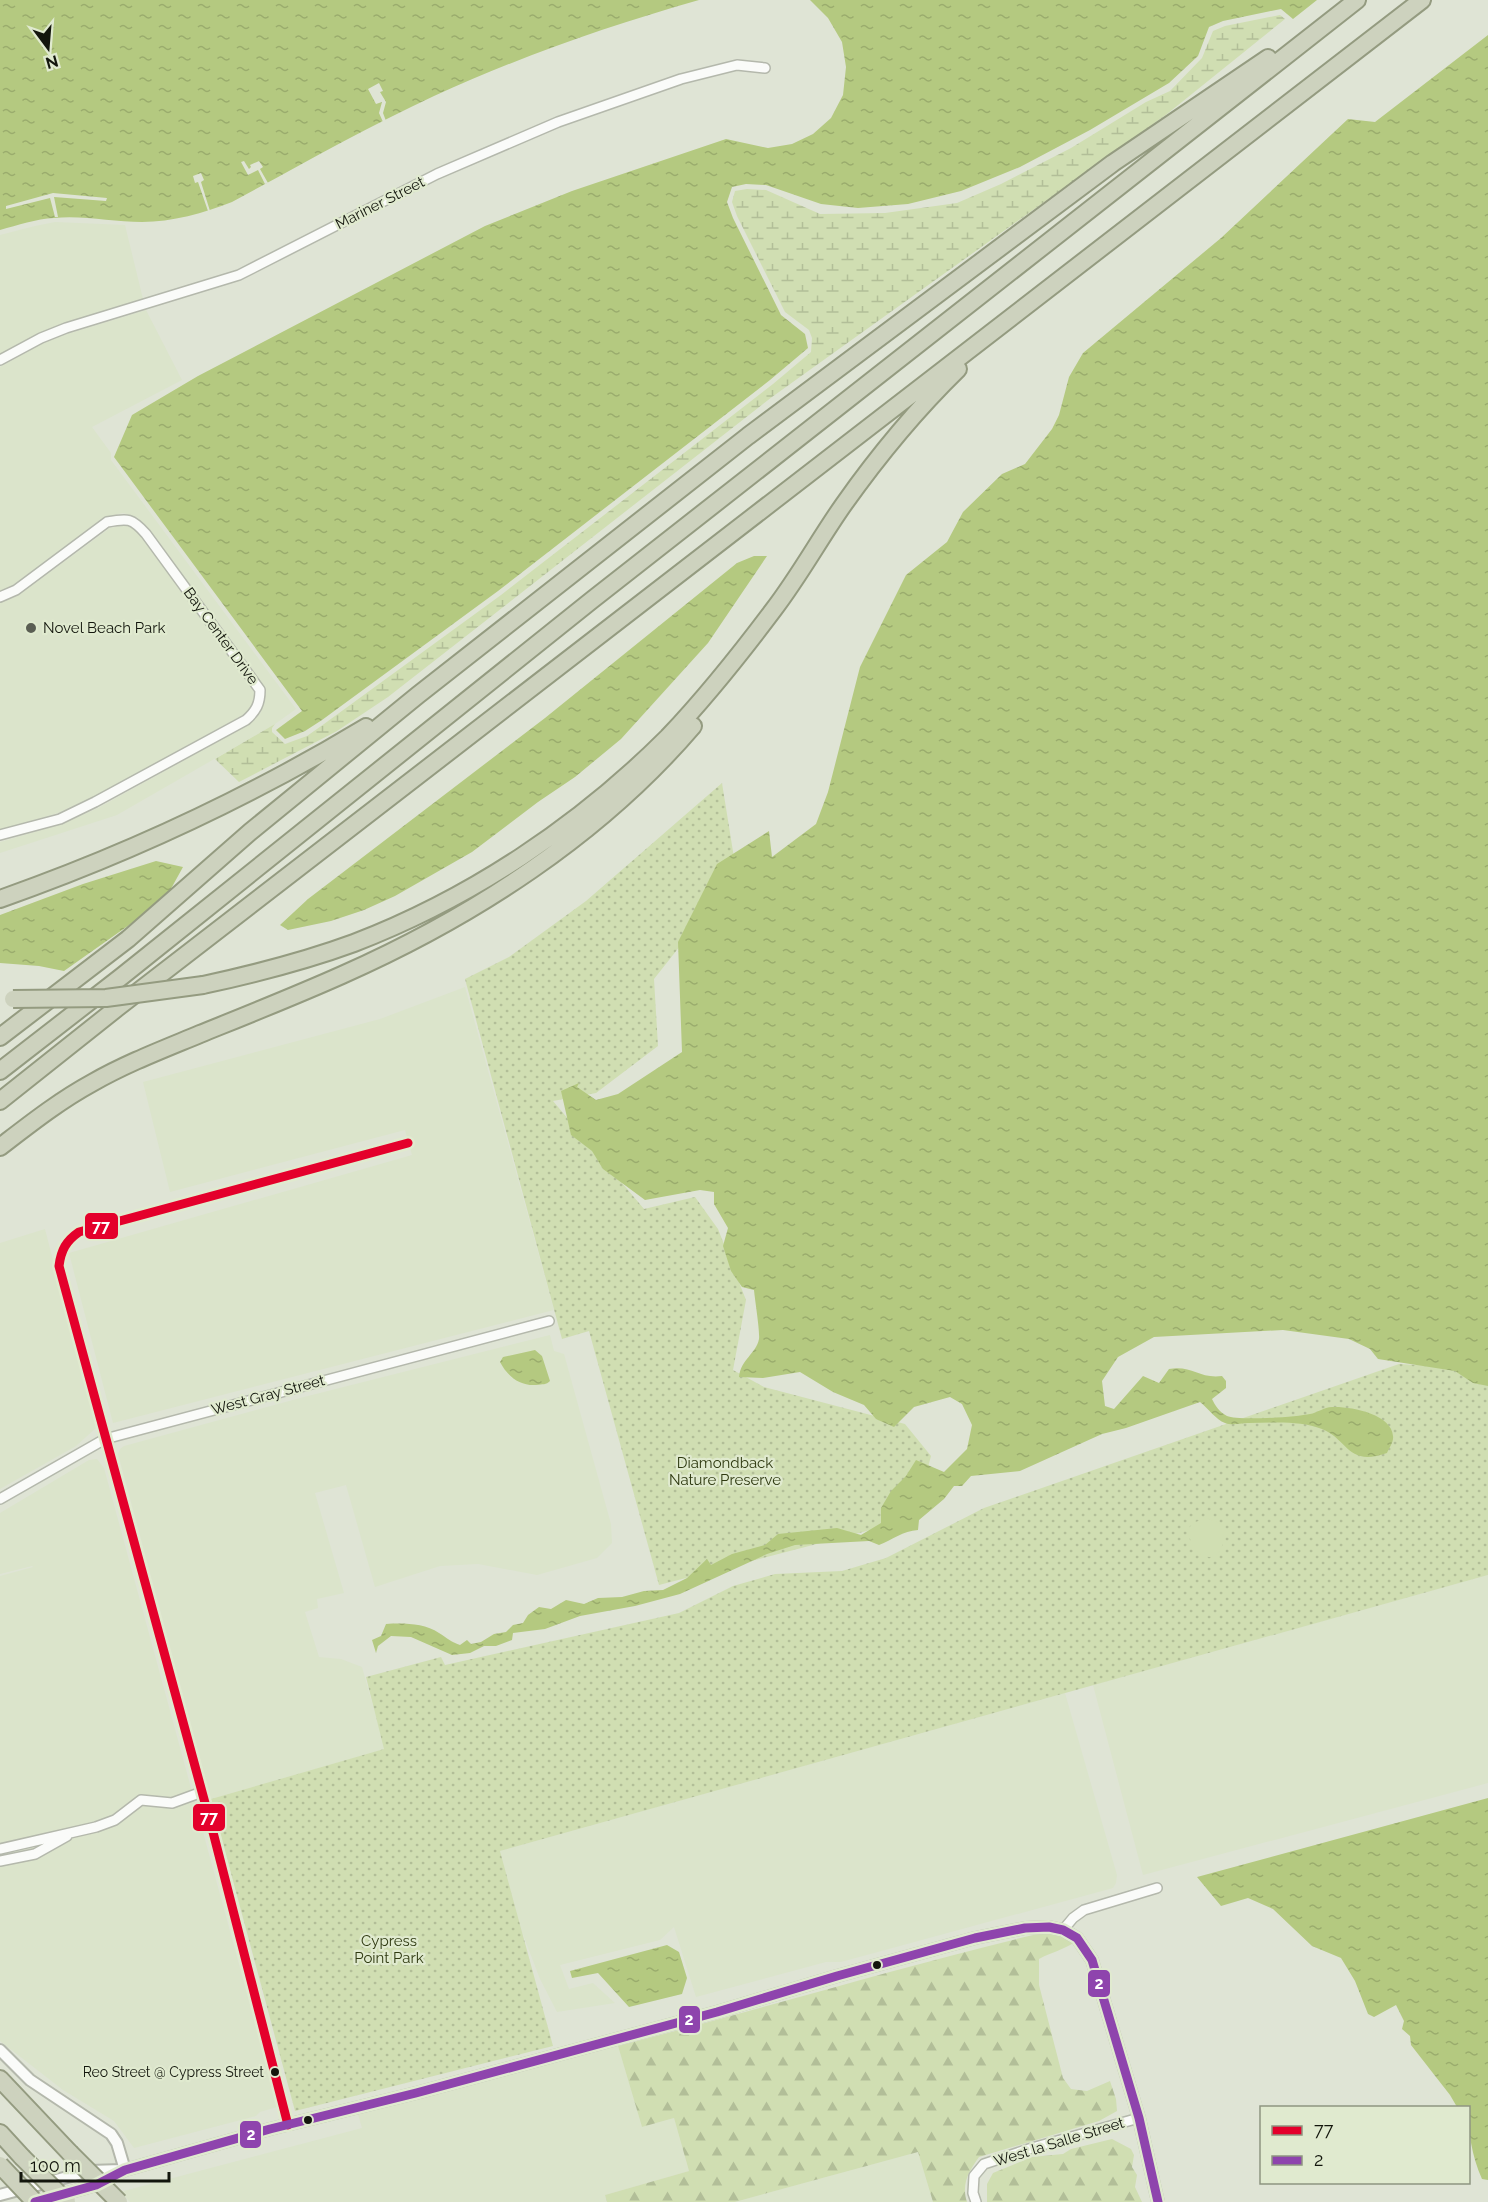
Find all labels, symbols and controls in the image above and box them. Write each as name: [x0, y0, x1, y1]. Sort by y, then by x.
north arrow: [18, 18, 78, 78]
text: N: [44, 51, 60, 73]
street label: Mariner Street: [332, 173, 428, 233]
street label: Bay Center Drive: [180, 584, 262, 688]
place label: Novel Beach Park: [43, 619, 166, 637]
marker: Novel Beach Park: [24, 621, 38, 635]
line badge: 77: [84, 1212, 119, 1240]
text: 77: [92, 1217, 110, 1236]
street label: West Gray Street: [209, 1371, 327, 1419]
park label: Diamondback Nature Preserve: [669, 1454, 781, 1489]
line badge: 77: [192, 1803, 226, 1832]
text: 77: [200, 1808, 218, 1827]
park label: Cypress Point Park: [354, 1932, 424, 1967]
unlabelled marker: [871, 1959, 883, 1971]
line badge: 2: [1087, 1969, 1111, 1998]
text: 2: [1094, 1974, 1104, 1993]
line badge: 2: [678, 2005, 701, 2034]
text: 2: [684, 2010, 694, 2029]
place label: Reo Street @ Cypress Street: [83, 2064, 264, 2080]
marker: Reo Street @ Cypress Street: [269, 2066, 281, 2078]
legend: [1260, 2106, 1470, 2184]
unlabelled marker: [302, 2114, 314, 2126]
street label: West la Salle Street: [992, 2114, 1126, 2170]
text: 77: [1314, 2119, 1334, 2140]
line badge: 2: [239, 2120, 262, 2149]
text: 2: [246, 2125, 256, 2144]
scale bar: [21, 2145, 170, 2183]
text: 2: [1314, 2149, 1323, 2170]
text: 100 m: [30, 2155, 81, 2176]

